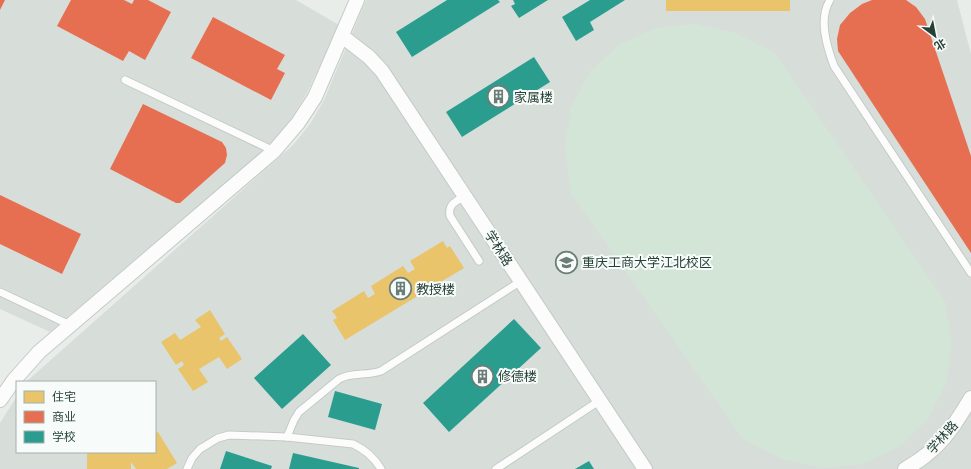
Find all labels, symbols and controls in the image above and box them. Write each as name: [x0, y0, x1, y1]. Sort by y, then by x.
north arrow: [915, 16, 955, 56]
text: 北: [932, 36, 949, 53]
building icon: 家属楼: [485, 84, 511, 110]
place label: 家属楼: [514, 89, 553, 105]
street label: 学林路: [482, 227, 516, 269]
school or university icon: 重庆工商大学江北校区: [553, 249, 579, 275]
place label: 重庆工商大学江北校区: [582, 254, 712, 270]
building icon: 教授楼: [388, 276, 414, 302]
place label: 教授楼: [416, 281, 455, 297]
building icon: 修德楼: [469, 363, 495, 389]
place label: 修德楼: [498, 368, 537, 384]
legend: [16, 381, 156, 453]
text: 住宅: [52, 389, 76, 404]
text: 商业: [52, 409, 76, 424]
street label: 学林路: [923, 417, 961, 457]
text: 学校: [52, 429, 76, 444]

